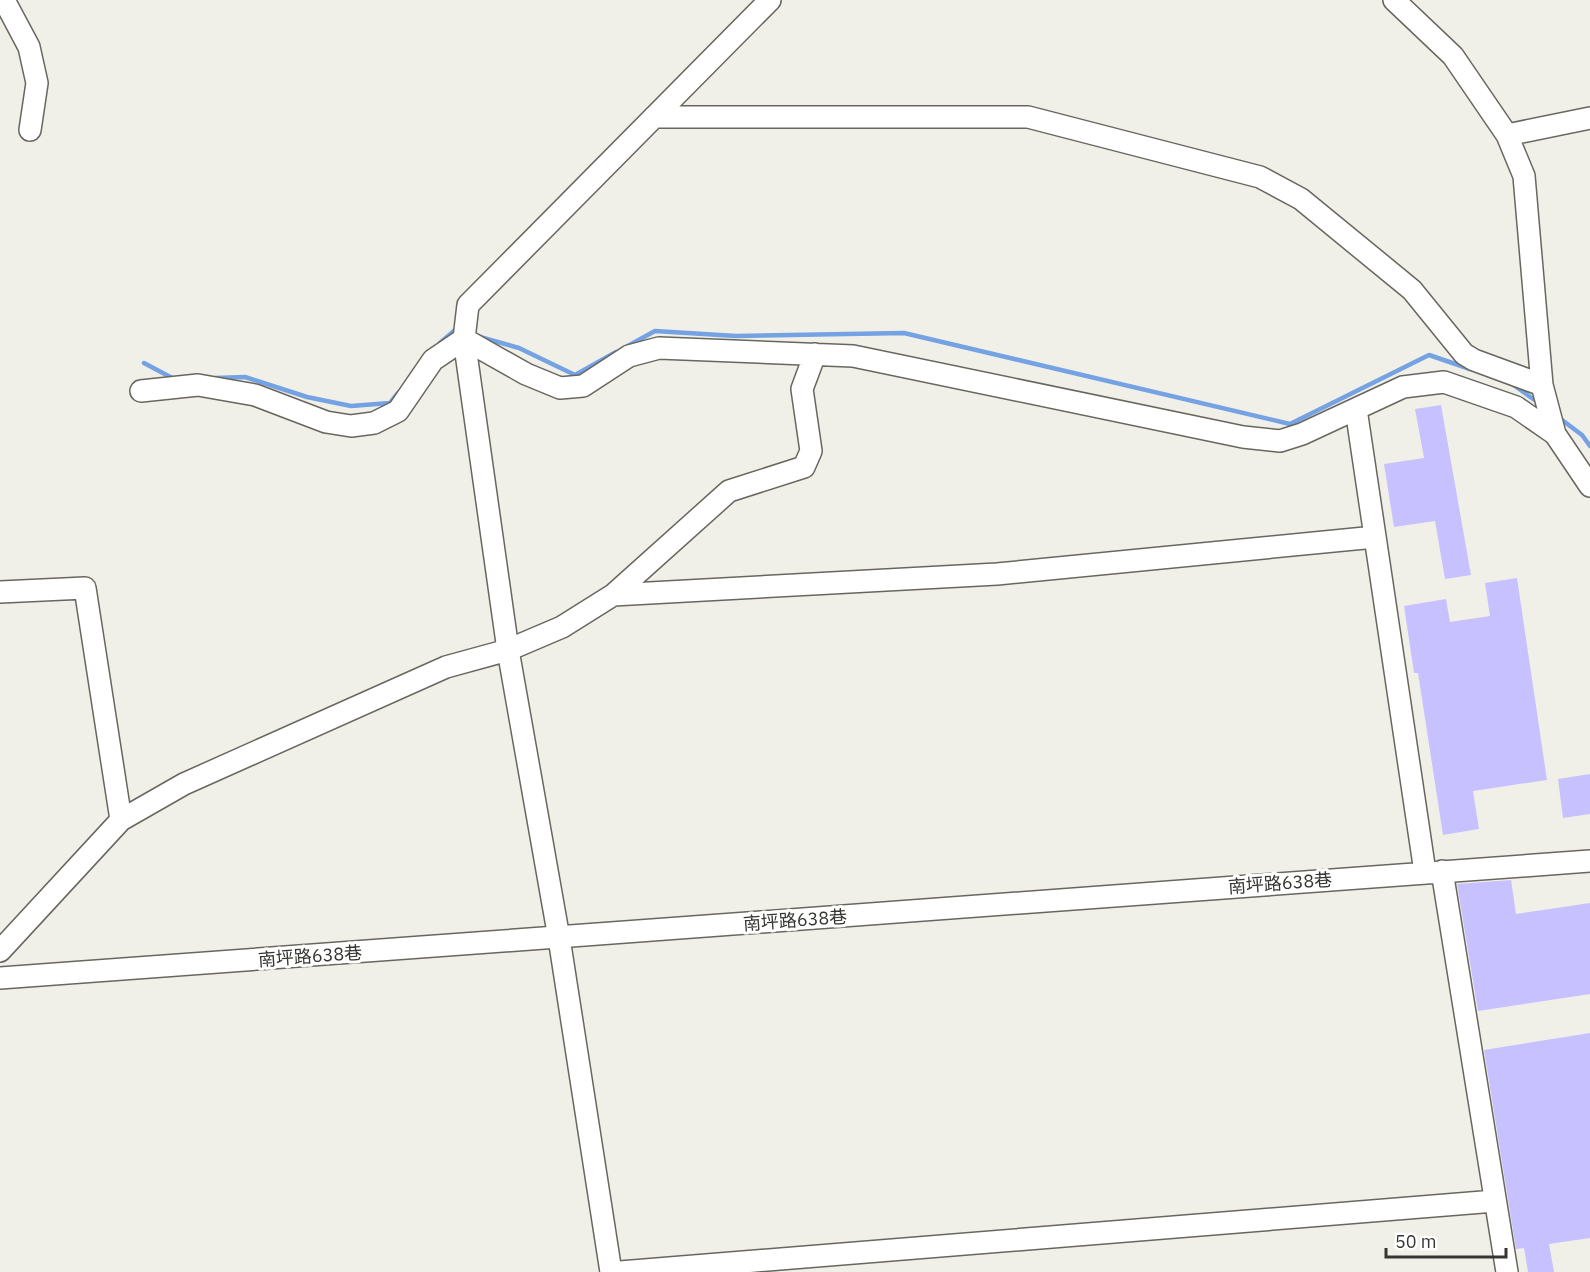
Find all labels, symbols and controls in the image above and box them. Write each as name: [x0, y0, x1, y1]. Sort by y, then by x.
street label: 南坪路638巷: [1227, 868, 1333, 898]
street label: 南坪路638巷: [742, 905, 848, 935]
street label: 南坪路638巷: [257, 941, 363, 971]
scale bar: [1386, 1221, 1506, 1259]
text: 50 m: [1395, 1230, 1437, 1253]

